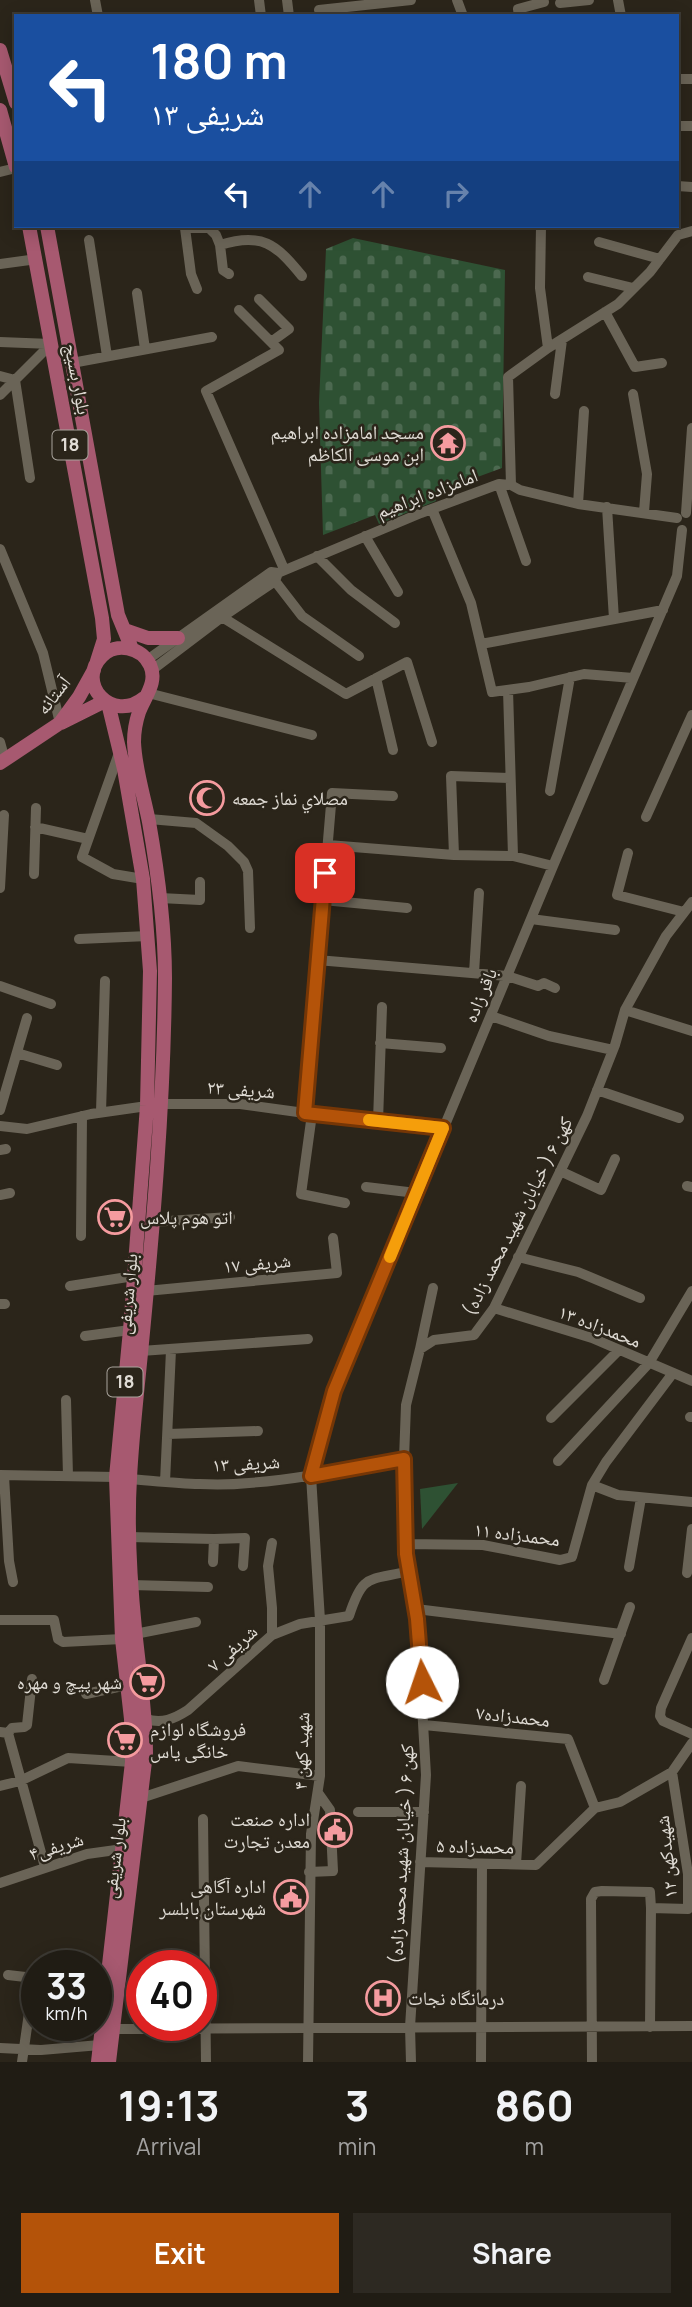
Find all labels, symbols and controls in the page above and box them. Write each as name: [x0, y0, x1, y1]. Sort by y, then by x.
text: 180 m: [150, 27, 288, 94]
icon: left: [35, 42, 126, 133]
text: شریفی ۱۳: [150, 91, 264, 135]
icon: left: [218, 175, 256, 213]
icon: ahead: [291, 175, 329, 213]
icon: ahead: [364, 175, 402, 213]
icon: right: [437, 175, 475, 213]
street label: بلوار بسیج: [58, 341, 98, 417]
place label: مسجد امامزاده ابراهیم ابن موسی الکاظم: [271, 419, 424, 467]
temple icon: مسجد امامزاده ابراهیم ابن موسی الکاظم: [429, 424, 467, 462]
road number: 18: [52, 430, 88, 460]
street label: امامزاده ابراهیم: [373, 462, 481, 524]
street label: آستانه: [30, 669, 77, 720]
mosque icon: مصلاي نماز جمعه: [188, 779, 226, 817]
place label: مصلاي نماز جمعه: [232, 785, 348, 814]
pin: [295, 843, 355, 903]
icon: arrive: [306, 854, 344, 892]
street label: باقر زاده: [457, 964, 503, 1026]
street label: شریفی ۲۳: [206, 1074, 276, 1104]
street label: کهن ۶ ( خیابان شهید محمد زاده): [455, 1112, 579, 1320]
supermarket icon: اتو هوم پلاس: [96, 1198, 134, 1236]
place label: اتو هوم پلاس: [140, 1204, 233, 1231]
street label: شریفی ۱۷: [222, 1247, 292, 1279]
street label: بلوار شریفی: [110, 1252, 144, 1336]
street label: محمدزاده ۱۳: [555, 1298, 645, 1354]
road number: 18: [108, 1367, 142, 1396]
street label: شریفی ۱۳: [211, 1448, 281, 1478]
street label: محمدزاده ۱۱: [472, 1516, 562, 1552]
street label: شریفی ۷: [201, 1618, 263, 1678]
position arrow: [385, 1645, 459, 1719]
supermarket icon: شهر پیچ و مهره: [128, 1663, 166, 1701]
place label: شهر پیچ و مهره: [17, 1669, 122, 1695]
street label: محمدزاده۷: [475, 1699, 551, 1733]
street label: شهید کهن ۴: [287, 1712, 315, 1790]
place label: فروشگاه لوازم خانگی یاس: [150, 1716, 246, 1764]
supermarket icon: فروشگاه لوازم خانگی یاس: [106, 1721, 144, 1759]
street label: کهن ۶ ( خیابان شهید محمد زاده): [382, 1743, 420, 1964]
place label: اداره صنعت معدن تجارت: [224, 1806, 310, 1854]
public building icon: اداره صنعت معدن تجارت: [316, 1811, 354, 1849]
street label: شهیدکهن ۱۲: [649, 1815, 683, 1899]
street label: بلوار شریفی: [96, 1816, 132, 1900]
street label: شریفی۴: [26, 1825, 86, 1867]
street label: محمدزاده ۵: [436, 1832, 514, 1860]
place label: اداره آگاهی شهرستان بابلسر: [158, 1873, 266, 1921]
public building icon: اداره آگاهی شهرستان بابلسر: [272, 1878, 310, 1916]
speed limit sign: 40: [126, 1950, 217, 2041]
text: 33: [46, 1962, 87, 2010]
hospital icon: درمانگاه نجات: [364, 1979, 402, 2017]
place label: درمانگاه نجات: [408, 1985, 504, 2011]
text: km/h: [46, 2001, 87, 2025]
text: 19:13: [118, 2076, 220, 2134]
text: 3: [345, 2076, 369, 2134]
text: 860: [494, 2076, 574, 2134]
text: Arrival: [136, 2130, 202, 2162]
text: min: [338, 2130, 376, 2162]
text: m: [524, 2130, 544, 2162]
button: Exit: [21, 2213, 339, 2293]
button: Share: [353, 2213, 671, 2293]

